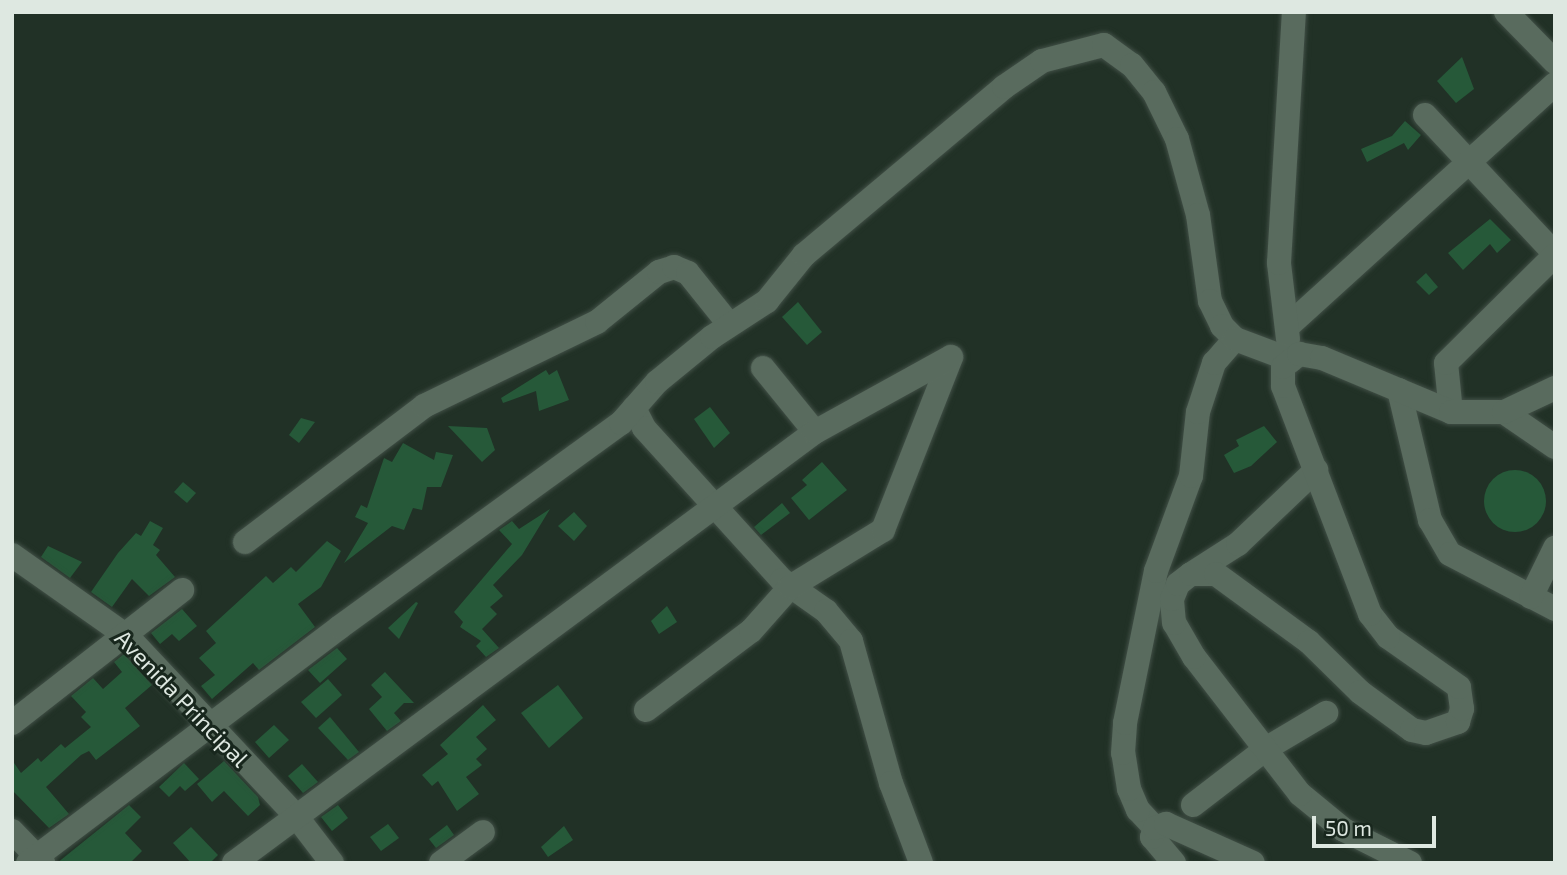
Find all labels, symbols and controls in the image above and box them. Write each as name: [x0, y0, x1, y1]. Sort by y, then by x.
street label: Avenida Principal: [110, 624, 254, 772]
scale bar: [1315, 802, 1439, 846]
text: 50 m: [1325, 815, 1372, 840]

